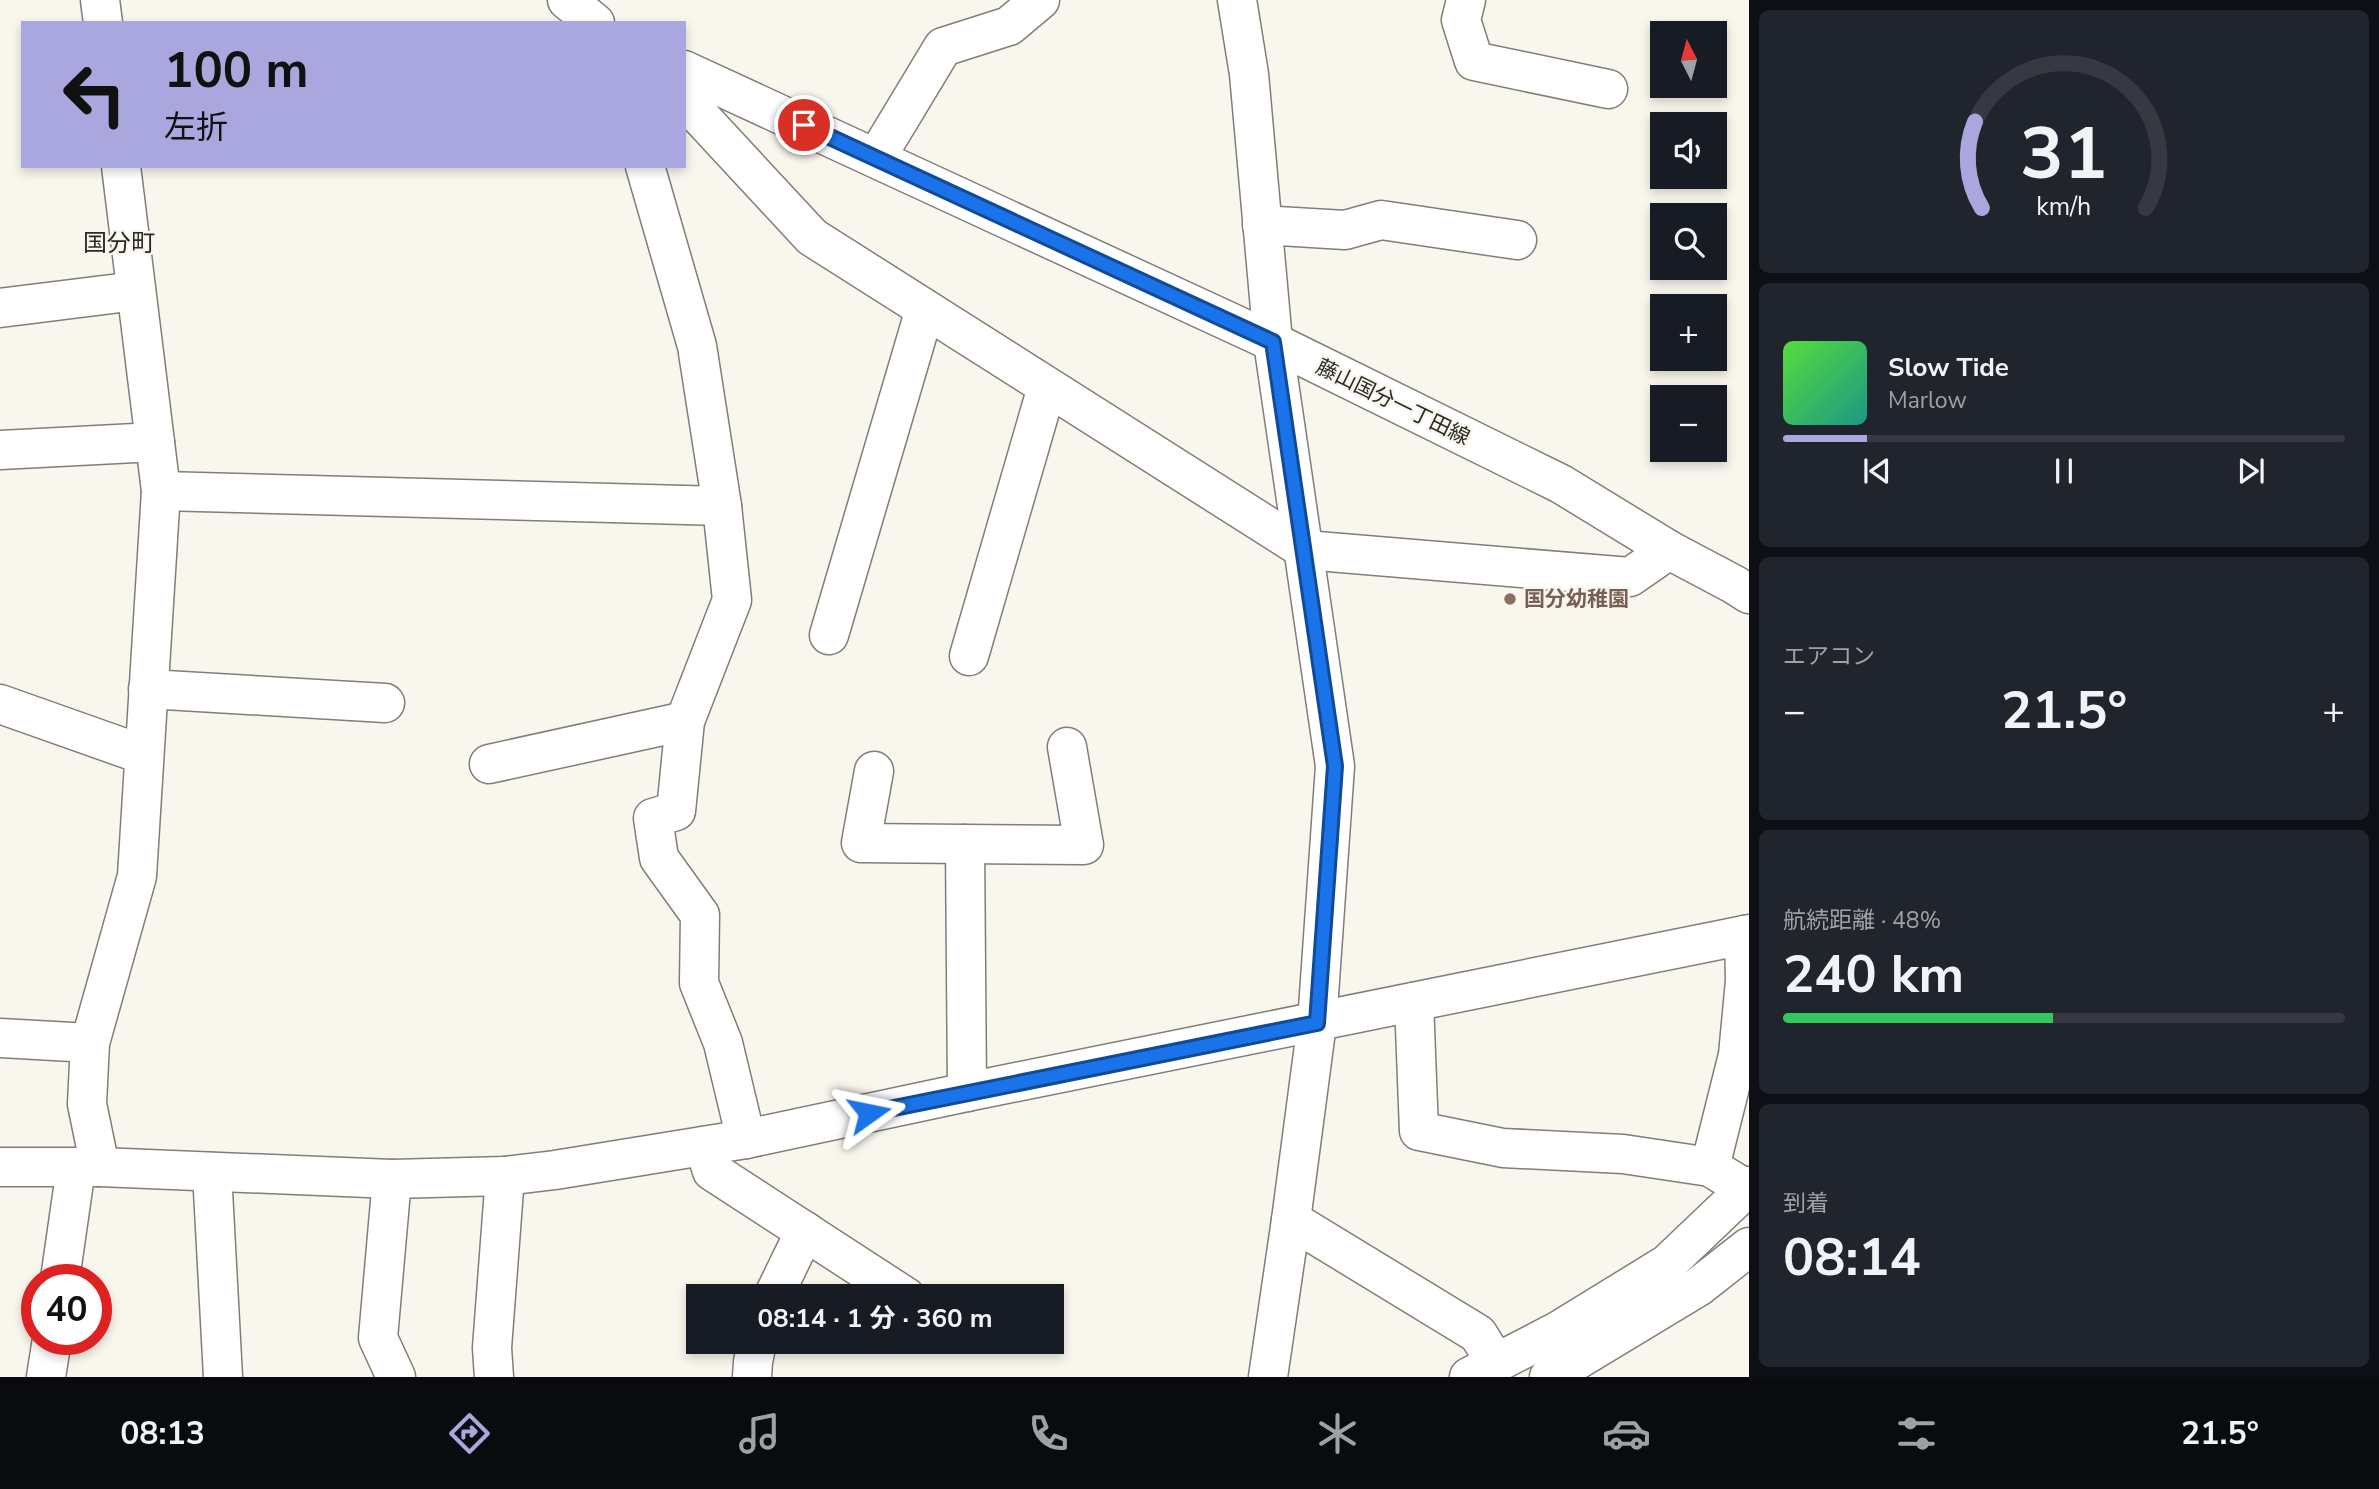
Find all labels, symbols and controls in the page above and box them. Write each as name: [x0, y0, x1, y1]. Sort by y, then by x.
north arrow: [1650, 21, 1727, 98]
map controls: [1650, 21, 1727, 462]
text: 100 m: [164, 37, 308, 104]
icon: left: [49, 49, 140, 140]
pin: [774, 95, 834, 155]
text: 31: [2020, 104, 2108, 204]
text: 左折: [164, 106, 228, 149]
icon: arrive: [785, 106, 823, 144]
button: sound: [1650, 112, 1727, 189]
text: km/h: [2036, 190, 2092, 224]
button: search: [1650, 203, 1727, 280]
district label: 国分町: [83, 227, 155, 259]
button: +: [1650, 294, 1727, 371]
text: Slow Tide: [1888, 350, 2009, 385]
street label: 藤山国分一丁田線: [1311, 353, 1475, 451]
button: −: [1650, 385, 1727, 462]
text: Marlow: [1888, 385, 1967, 416]
icon: previous: [1858, 452, 1896, 490]
icon: pause: [2045, 452, 2083, 490]
icon: next: [2232, 452, 2270, 490]
place label: 国分幼稚園: [1524, 585, 1629, 613]
marker: 国分幼稚園: [1502, 591, 1518, 607]
text: エアコン: [1783, 641, 1875, 672]
text: 21.5°: [2001, 675, 2127, 746]
text: −: [1783, 686, 1806, 737]
text: +: [2322, 686, 2345, 737]
text: 航続距離 · 48%: [1783, 905, 1941, 936]
text: 240 km: [1783, 939, 1964, 1010]
position arrow: [832, 1076, 906, 1150]
text: 到着: [1783, 1188, 1829, 1219]
text: 08:14: [1783, 1222, 1921, 1293]
speed limit sign: 40: [21, 1264, 112, 1355]
text: 08:14 · 1 分 · 360 m: [757, 1301, 993, 1336]
icon: directions: [445, 1409, 494, 1458]
icon: music: [735, 1409, 784, 1458]
icon: phone: [1024, 1409, 1073, 1458]
icon: climate: [1313, 1409, 1362, 1458]
icon: car: [1602, 1409, 1651, 1458]
icon: filters: [1892, 1409, 1941, 1458]
text: 08:13: [120, 1412, 205, 1455]
text: 21.5°: [2181, 1412, 2259, 1455]

